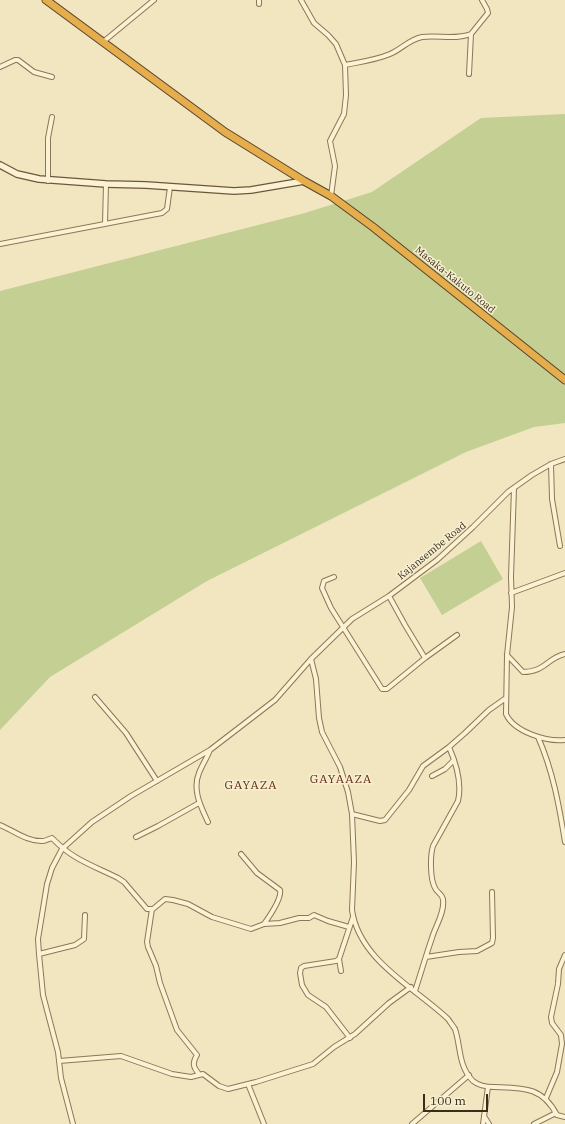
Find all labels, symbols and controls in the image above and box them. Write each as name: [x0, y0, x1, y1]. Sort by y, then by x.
street label: Masaka-Kakuto Road: [413, 244, 497, 316]
street label: Kajansembe Road: [395, 520, 469, 582]
district label: GAYAAZA: [310, 773, 372, 787]
district label: GAYAZA: [224, 779, 278, 793]
scale bar: [425, 1086, 490, 1112]
text: 100 m: [430, 1093, 466, 1108]

